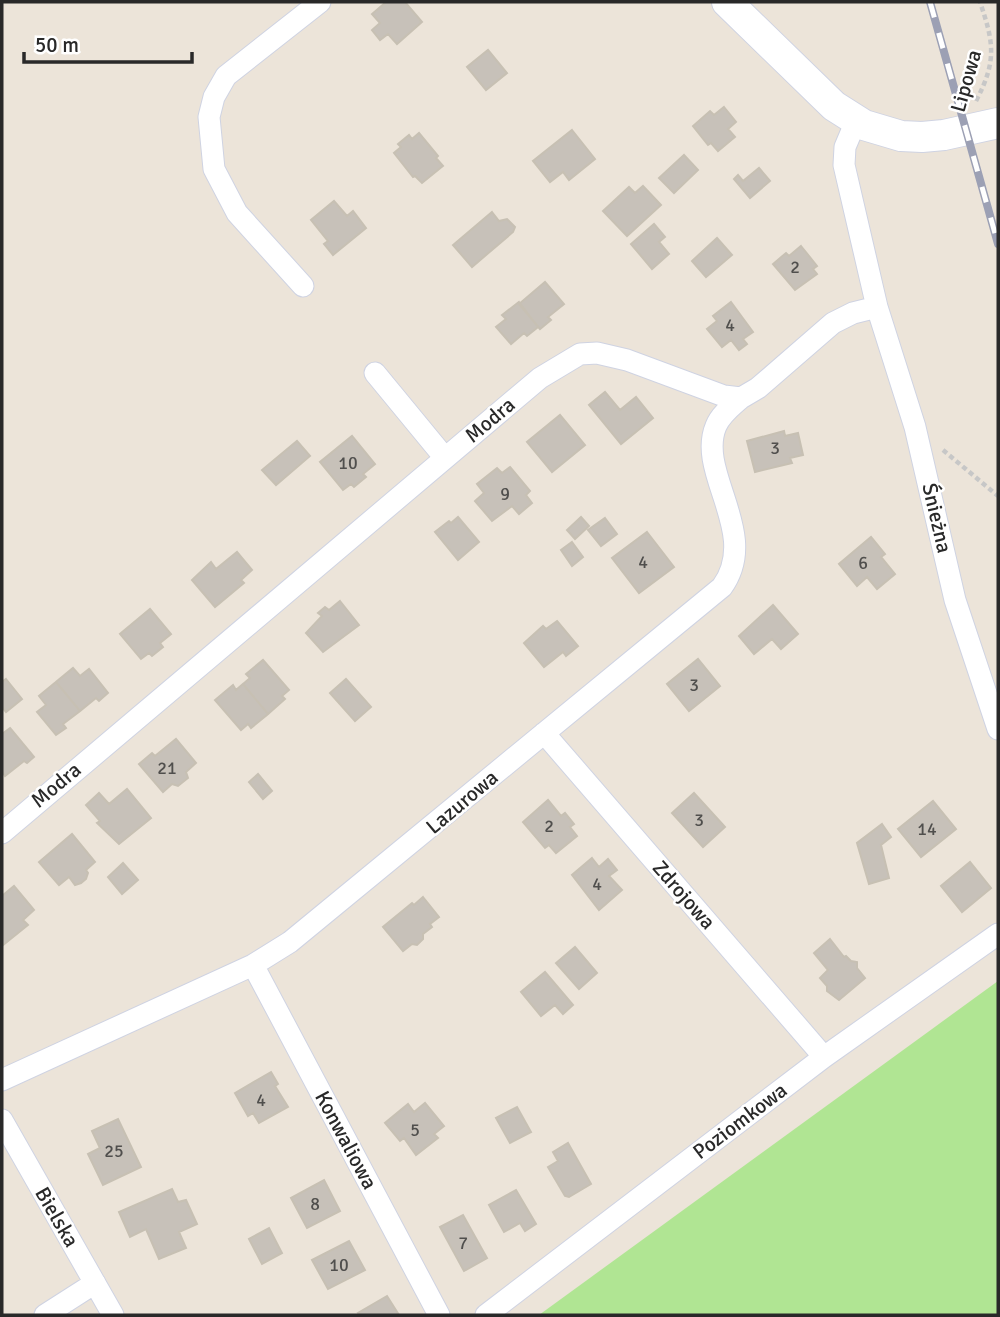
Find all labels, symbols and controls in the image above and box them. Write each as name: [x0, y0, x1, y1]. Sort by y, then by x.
scale bar: [24, 21, 192, 65]
text: 50 m: [35, 32, 79, 58]
street label: Lipowa: [945, 47, 987, 115]
house number: 2: [790, 256, 800, 278]
house number: 4: [725, 314, 735, 336]
street label: Modra: [460, 392, 520, 448]
house number: 3: [770, 437, 780, 459]
house number: 10: [338, 452, 358, 474]
street label: Śnieżna: [916, 481, 958, 555]
house number: 9: [500, 483, 510, 505]
house number: 4: [638, 551, 648, 573]
house number: 6: [858, 552, 868, 574]
house number: 3: [689, 674, 699, 696]
street label: Modra: [26, 757, 86, 813]
house number: 21: [157, 757, 177, 779]
street label: Lazurowa: [421, 764, 503, 840]
house number: 3: [694, 809, 704, 831]
house number: 2: [544, 815, 554, 837]
house number: 14: [917, 818, 937, 840]
street label: Zdrojowa: [647, 855, 721, 935]
house number: 4: [592, 873, 602, 895]
street label: Poziomkowa: [688, 1077, 792, 1165]
street label: Konwaliowa: [309, 1086, 383, 1194]
house number: 4: [256, 1089, 266, 1111]
house number: 5: [410, 1119, 420, 1141]
house number: 25: [104, 1140, 124, 1162]
street label: Bielska: [29, 1182, 85, 1252]
house number: 8: [310, 1193, 320, 1215]
house number: 7: [458, 1232, 468, 1254]
house number: 10: [329, 1254, 349, 1276]

